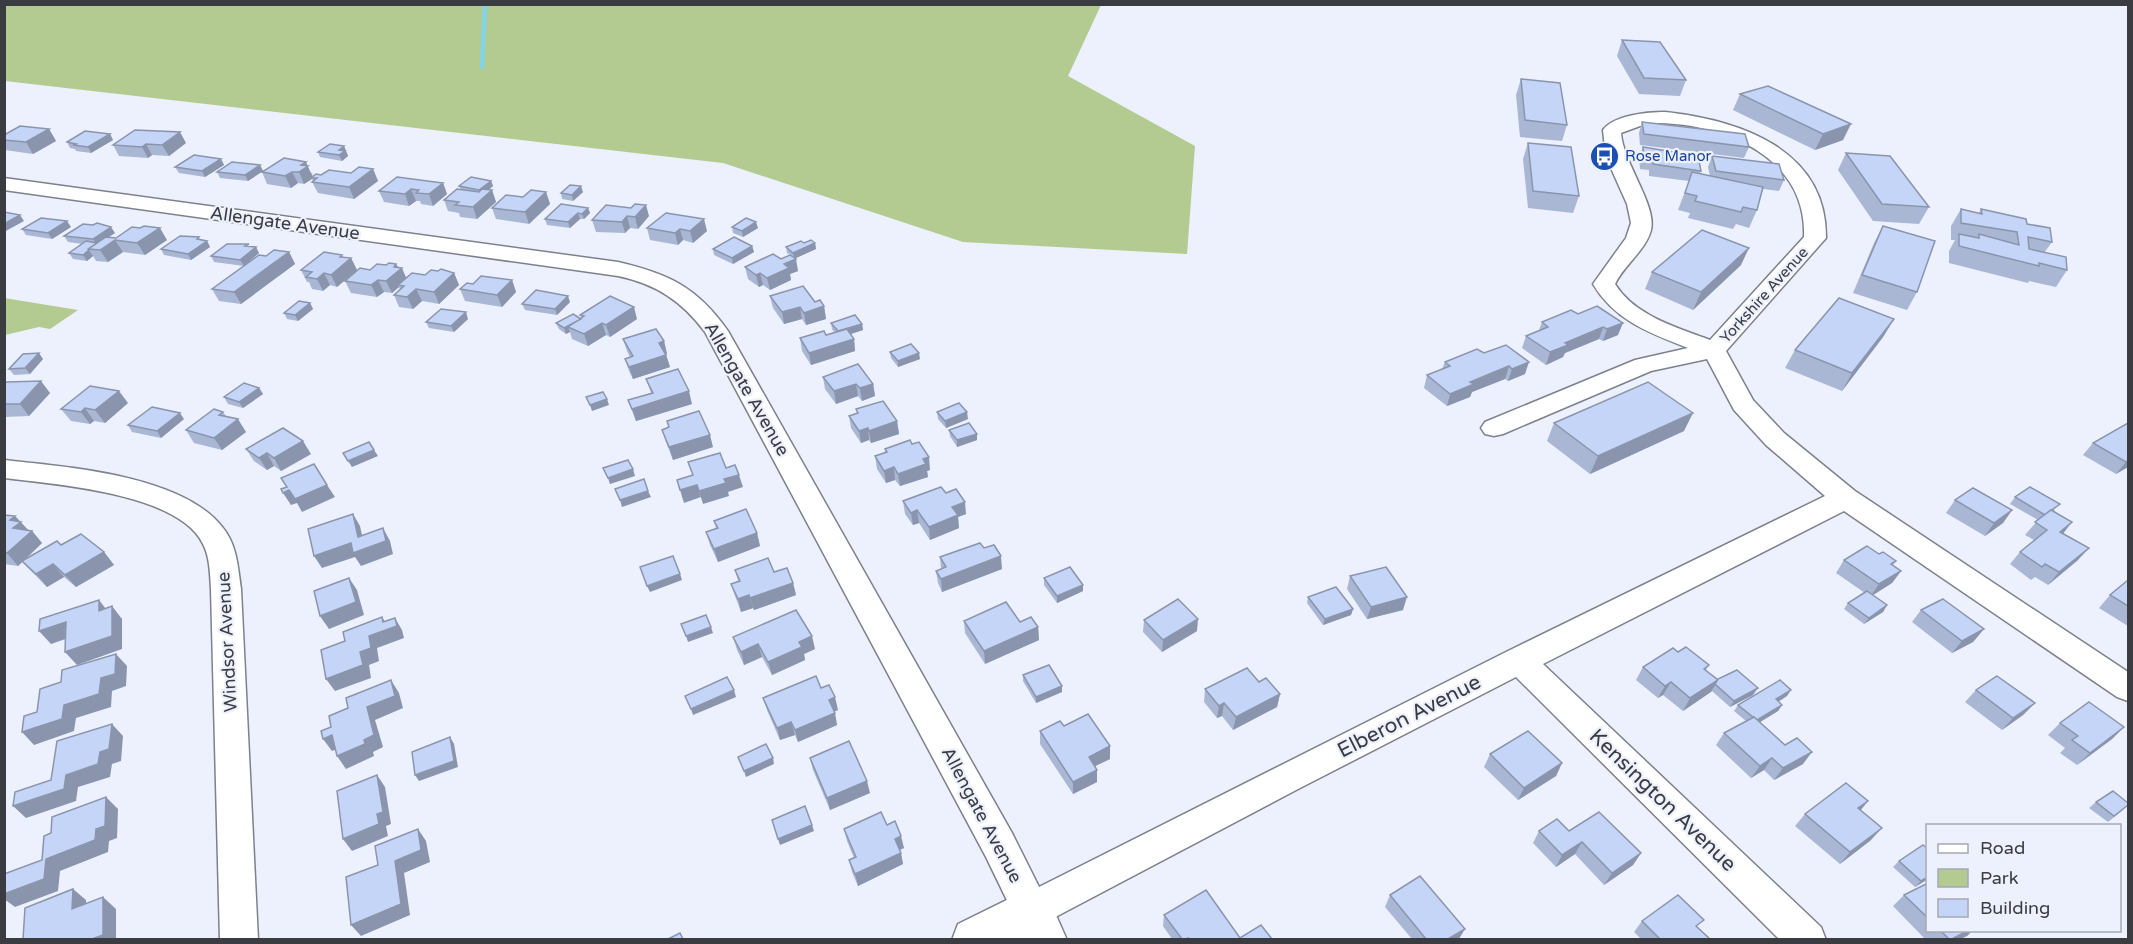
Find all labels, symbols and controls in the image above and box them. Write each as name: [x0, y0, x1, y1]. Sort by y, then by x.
bus stop icon: Rose Manor: [1588, 140, 1620, 172]
place label: Rose Manor: [1625, 147, 1712, 165]
street label: Allengate Avenue: [209, 202, 361, 244]
street label: Yorkshire Avenue: [1716, 243, 1812, 347]
street label: Allengate Avenue: [700, 318, 794, 460]
street label: Windsor Avenue: [212, 571, 242, 713]
street label: Elberon Avenue: [1333, 669, 1485, 763]
street label: Kensington Avenue: [1584, 724, 1741, 877]
street label: Allengate Avenue: [937, 743, 1027, 887]
legend: [1926, 824, 2121, 932]
text: Road: [1980, 837, 2025, 859]
text: Park: [1980, 867, 2019, 889]
text: Building: [1980, 897, 2050, 919]

